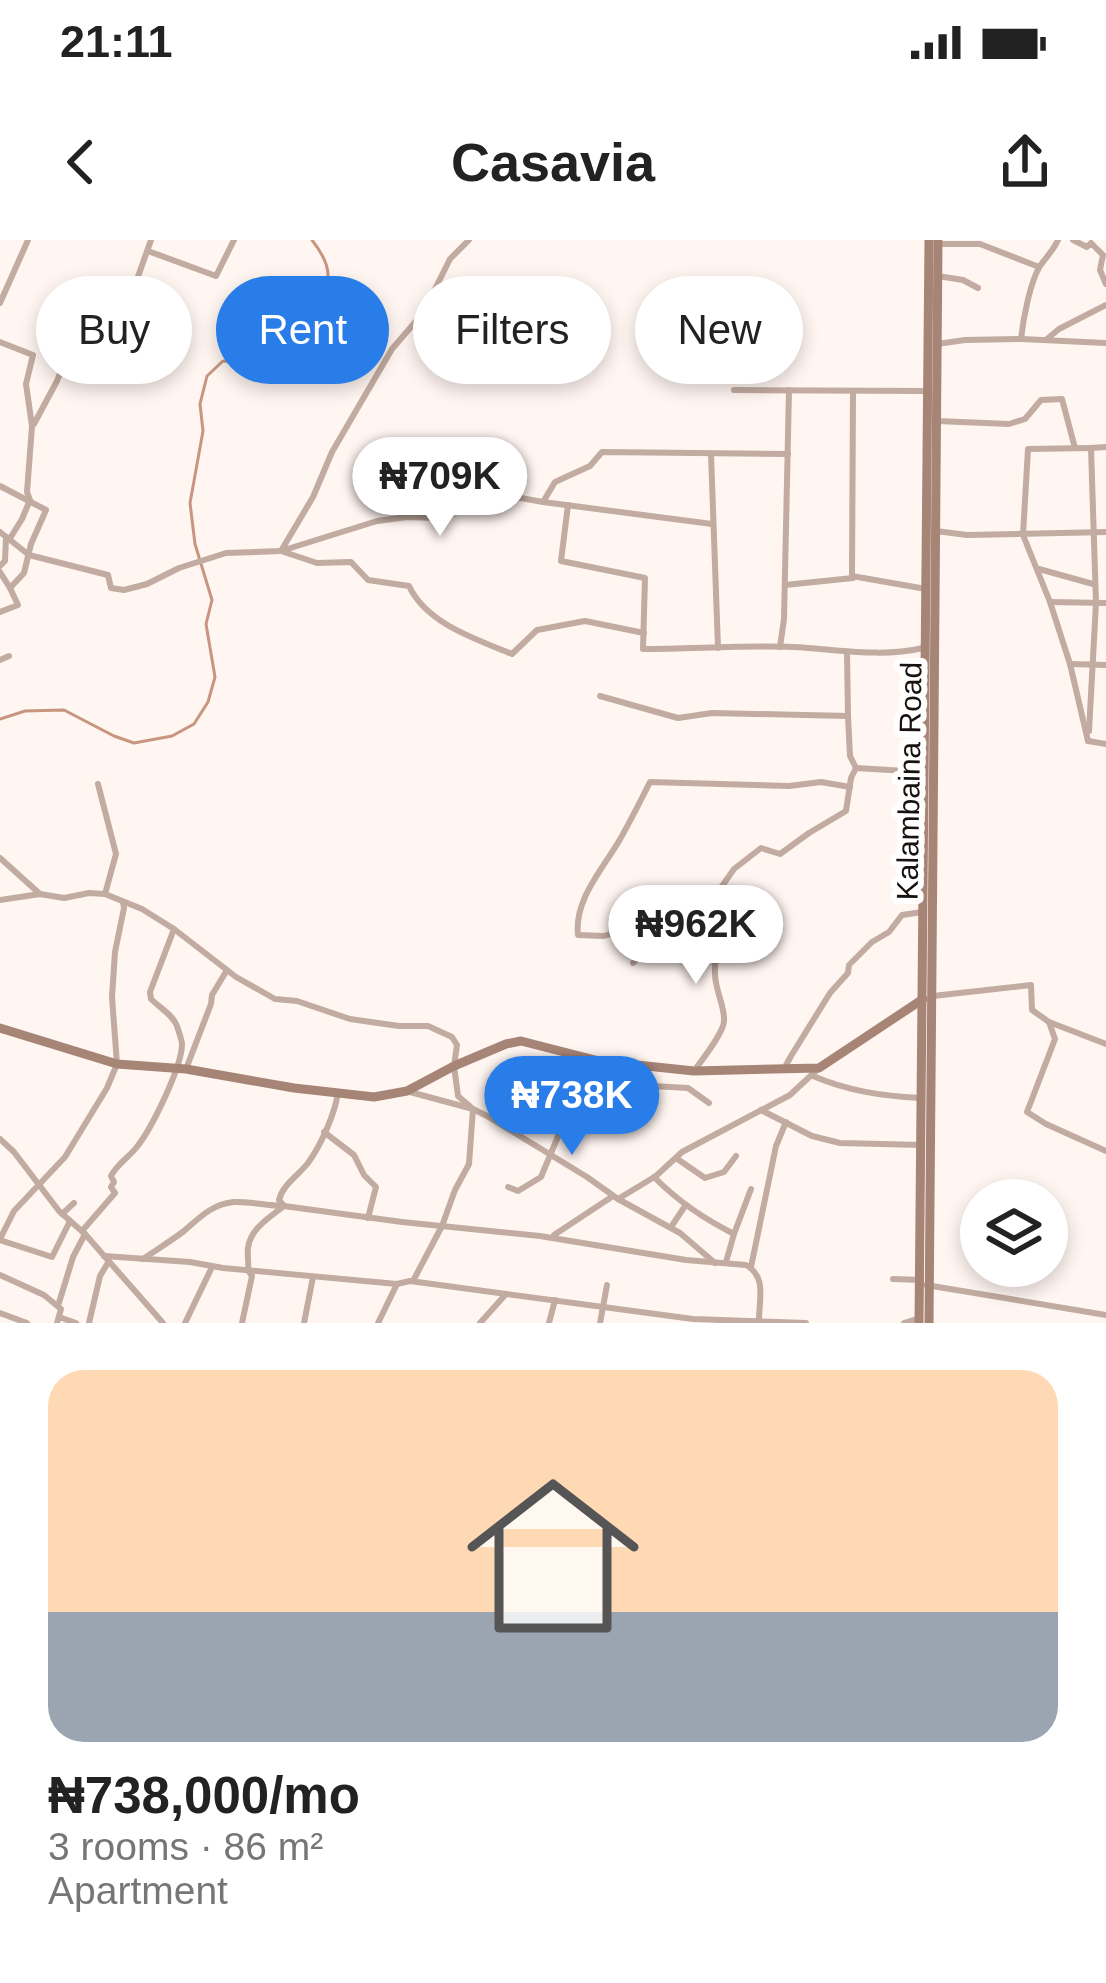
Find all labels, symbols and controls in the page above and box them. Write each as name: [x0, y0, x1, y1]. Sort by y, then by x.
text: 21:11: [60, 16, 173, 67]
icon: back: [48, 129, 114, 195]
icon: share: [992, 129, 1058, 195]
text: Casavia: [451, 132, 655, 192]
chip: Buy: [36, 276, 192, 384]
chip: Rent: [216, 276, 389, 384]
chip: Filters: [413, 276, 611, 384]
chip: New: [635, 276, 803, 384]
pin: ₦709K: [356, 437, 524, 539]
text: ₦709K: [379, 454, 501, 497]
street label: Kalambaina Road: [890, 661, 928, 901]
pin: ₦962K: [612, 885, 780, 987]
text: ₦962K: [635, 902, 757, 945]
pin: ₦738K: [488, 1056, 656, 1158]
text: ₦738K: [511, 1073, 633, 1116]
map controls: [960, 1179, 1068, 1287]
button: layers: [960, 1179, 1068, 1287]
icon: home: [445, 1448, 661, 1664]
text: ₦738,000/mo: [48, 1767, 360, 1824]
text: 3 rooms · 86 m²: [48, 1825, 323, 1868]
text: Apartment: [48, 1869, 228, 1912]

